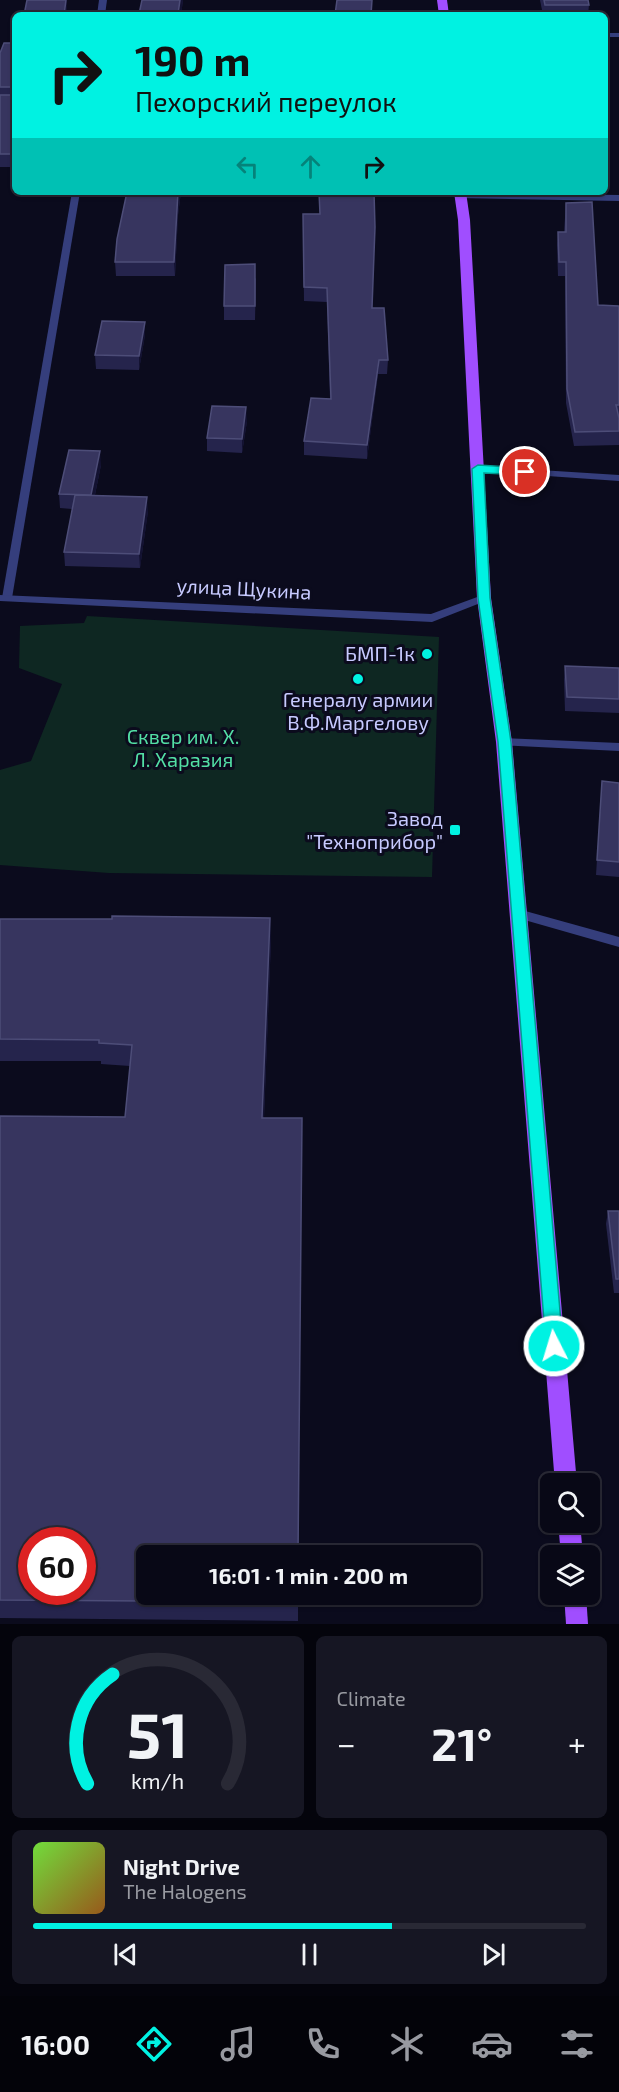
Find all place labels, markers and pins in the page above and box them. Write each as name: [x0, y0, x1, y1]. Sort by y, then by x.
pin: [499, 446, 550, 497]
place label: БМП-1к: [345, 641, 415, 665]
marker: БМП-1к: [420, 647, 434, 661]
marker: Генералу армии В.Ф.Маргелову: [351, 672, 365, 686]
place label: Генералу армии В.Ф.Маргелову: [283, 687, 433, 735]
place label: Завод "Техноприбор": [306, 806, 443, 853]
marker: Завод "Техноприбор": [448, 823, 462, 837]

